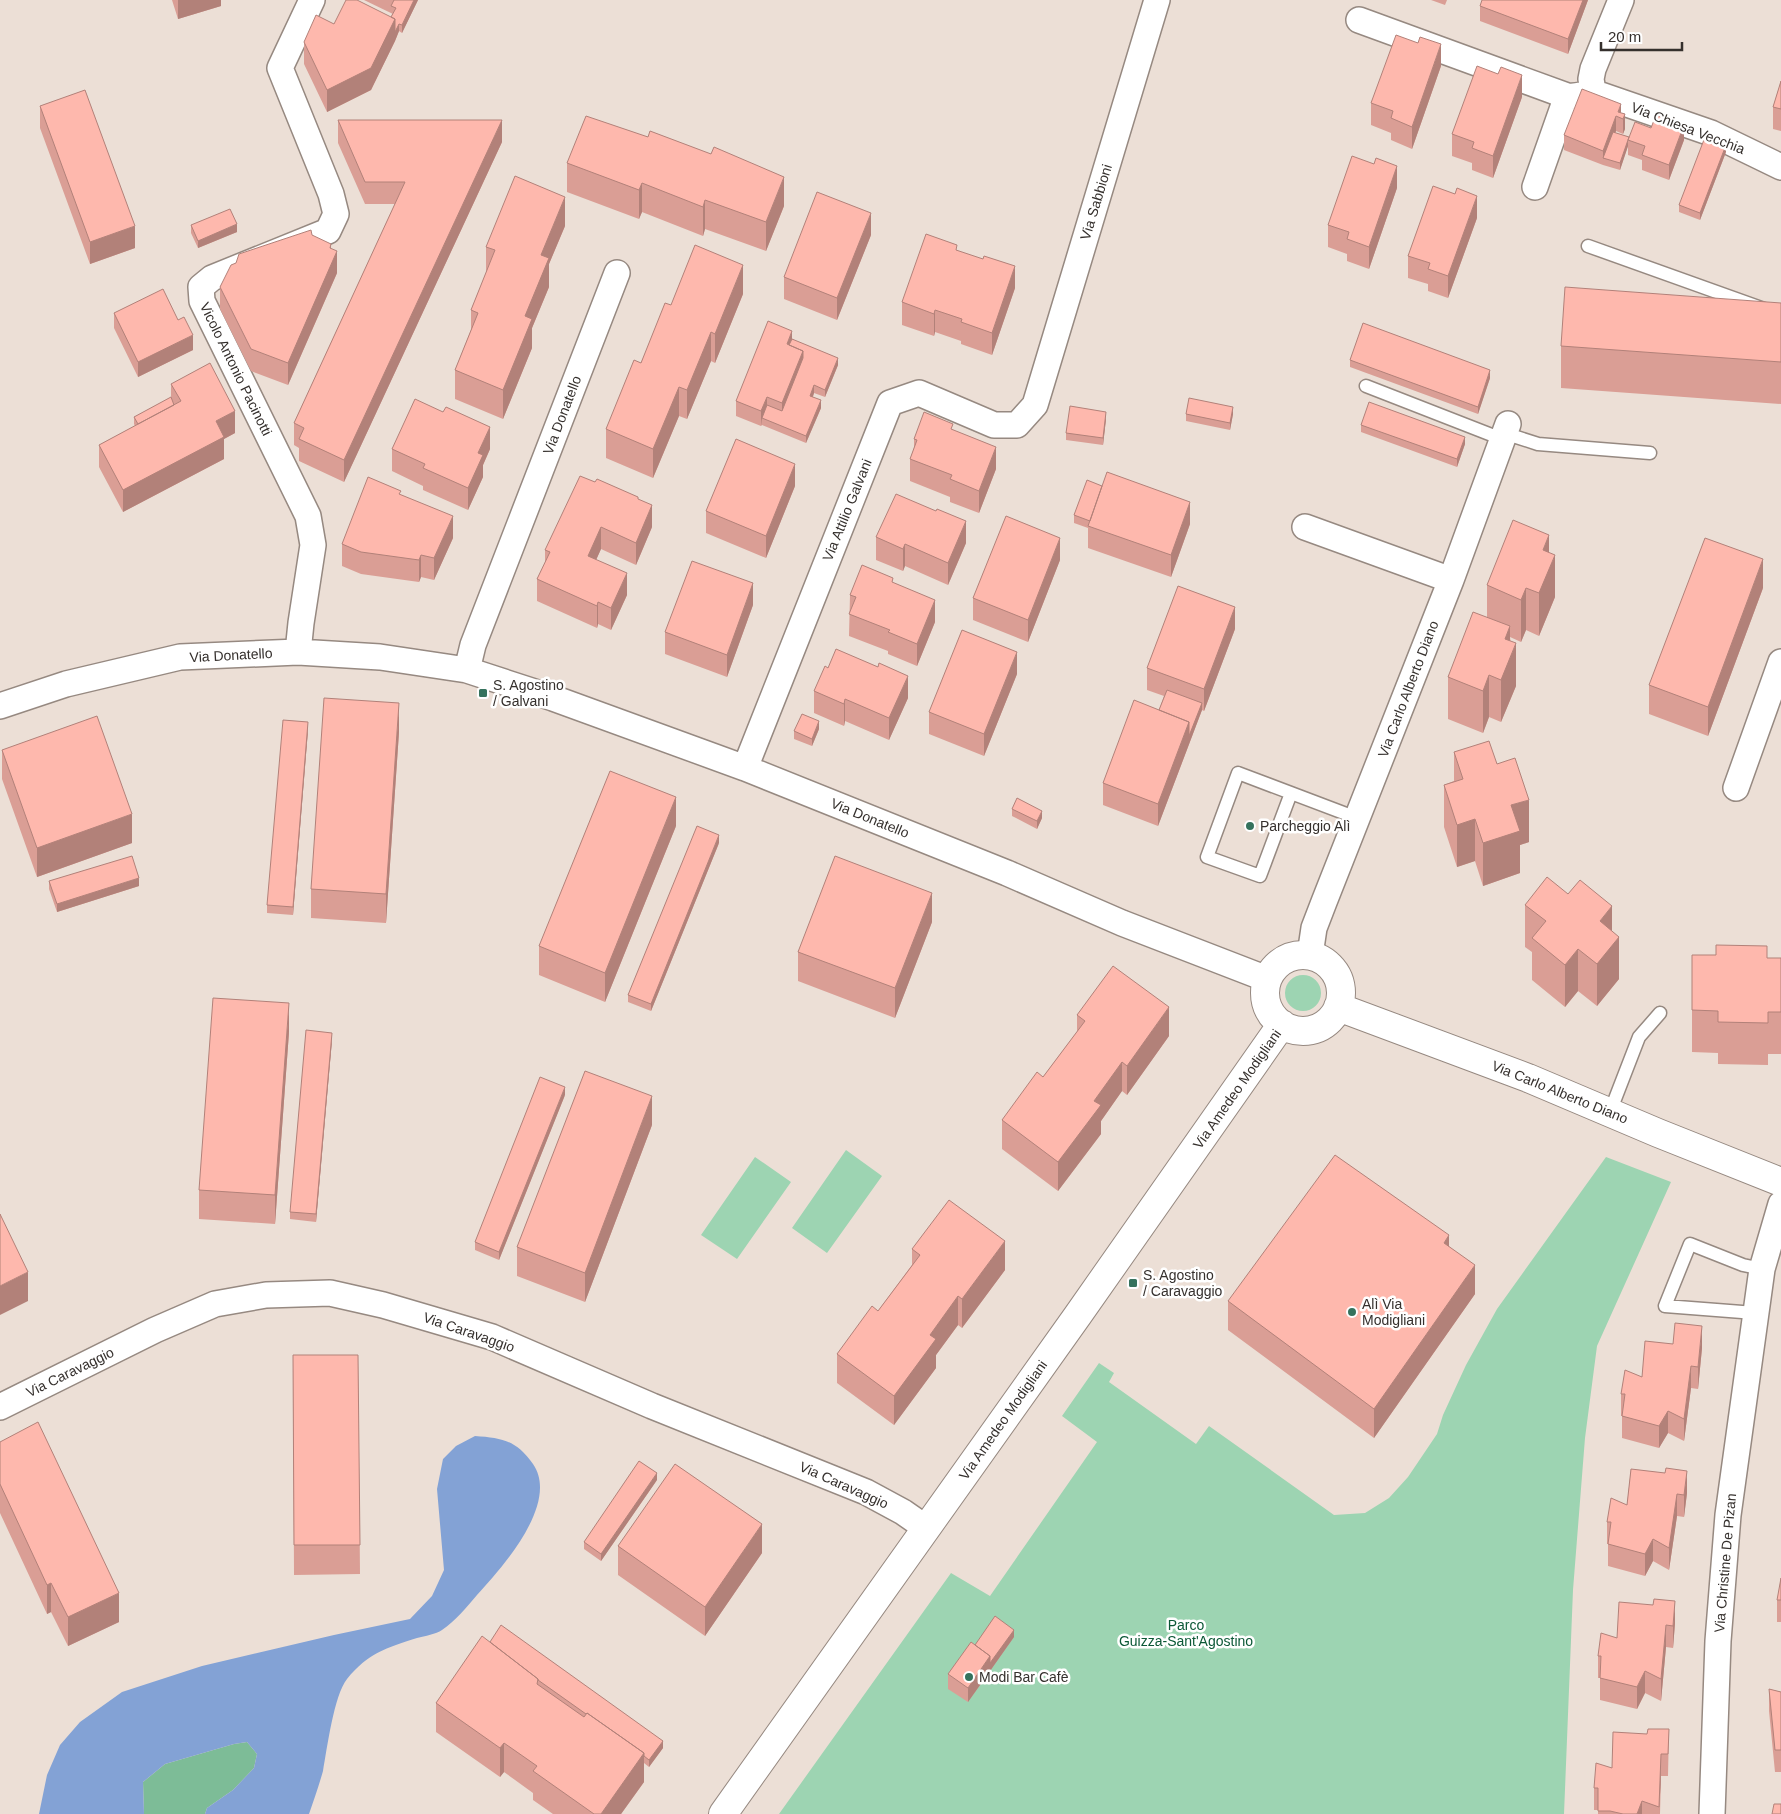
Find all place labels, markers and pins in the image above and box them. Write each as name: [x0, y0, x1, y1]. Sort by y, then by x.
place label: S. Agostino / Galvani: [493, 677, 564, 709]
marker: S. Agostino / Galvani: [477, 687, 489, 699]
place label: Parcheggio Alì: [1260, 818, 1350, 834]
marker: Parcheggio Alì: [1244, 820, 1256, 832]
place label: S. Agostino / Caravaggio: [1143, 1267, 1223, 1299]
marker: S. Agostino / Caravaggio: [1127, 1277, 1139, 1289]
place label: Alì Via Modigliani: [1362, 1296, 1425, 1328]
marker: Alì Via Modigliani: [1346, 1306, 1358, 1318]
place label: Modi Bar Cafè: [979, 1669, 1069, 1685]
marker: Modi Bar Cafè: [963, 1671, 975, 1683]

